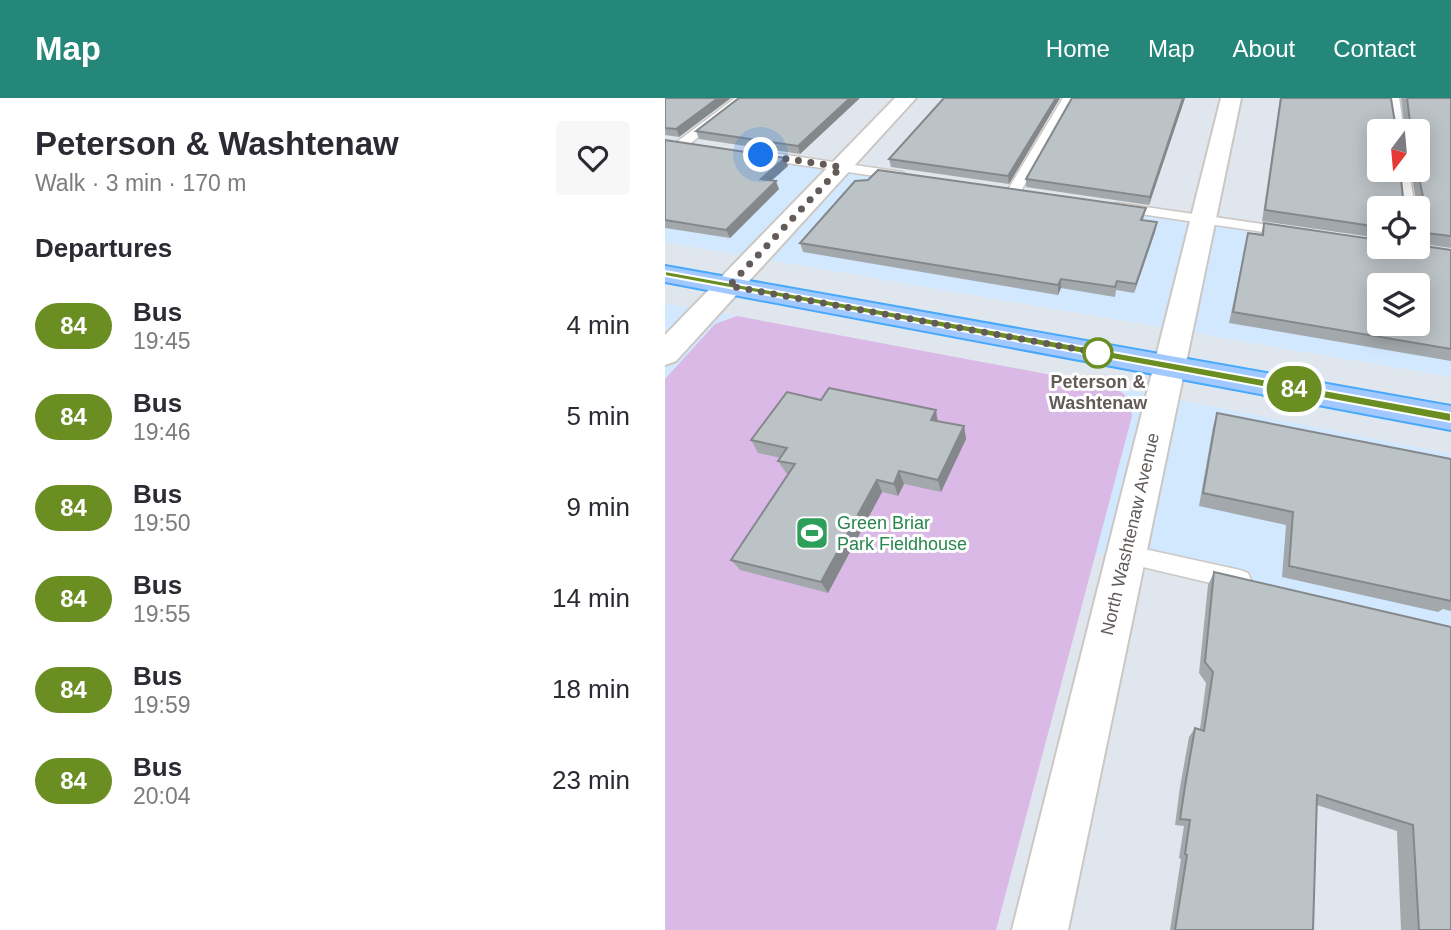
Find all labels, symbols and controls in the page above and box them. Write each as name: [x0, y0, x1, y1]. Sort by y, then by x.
text: Map: [35, 30, 101, 67]
text: Home: [1046, 35, 1110, 62]
text: Map: [1148, 35, 1195, 62]
text: About: [1233, 35, 1295, 62]
text: Contact: [1333, 35, 1416, 62]
north arrow: [1367, 119, 1430, 182]
map controls: [1367, 119, 1430, 336]
button: heart: [556, 121, 630, 195]
text: Peterson & Washtenaw: [35, 125, 399, 162]
your location: [743, 137, 778, 172]
text: Walk · 3 min · 170 m: [35, 170, 246, 196]
button: locate: [1367, 196, 1430, 259]
text: Departures: [35, 233, 172, 263]
button: layers: [1367, 273, 1430, 336]
text: Bus: [133, 297, 182, 327]
text: 4 min: [566, 310, 630, 340]
text: 84: [60, 312, 87, 339]
text: 19:45: [133, 328, 191, 354]
marker: Peterson & Washtenaw: [1083, 338, 1113, 368]
line badge: 84: [1263, 366, 1325, 412]
place label: Peterson & Washtenaw: [1049, 372, 1148, 413]
text: 84: [1281, 375, 1307, 402]
text: Bus: [133, 388, 182, 418]
text: 5 min: [566, 401, 630, 431]
text: 84: [60, 403, 87, 430]
text: 19:46: [133, 419, 191, 445]
street label: North Washtenaw Avenue: [1097, 431, 1163, 637]
text: Bus: [133, 479, 182, 509]
text: 9 min: [566, 492, 630, 522]
text: 84: [60, 494, 87, 521]
text: 19:50: [133, 510, 191, 536]
place label: Green Briar Park Fieldhouse: [837, 513, 967, 554]
sports icon: Green Briar Park Fieldhouse: [793, 514, 831, 552]
text: Bus: [133, 570, 182, 600]
text: 14 min: [552, 583, 630, 613]
text: 84: [60, 585, 87, 612]
text: 19:55: [133, 601, 191, 627]
text: Bus: [133, 661, 182, 691]
text: 18 min: [552, 674, 630, 704]
text: 84: [60, 676, 87, 703]
text: 19:59: [133, 692, 191, 718]
text: Bus: [133, 752, 182, 782]
text: 23 min: [552, 765, 630, 795]
text: 84: [60, 767, 87, 794]
text: 20:04: [133, 783, 191, 809]

